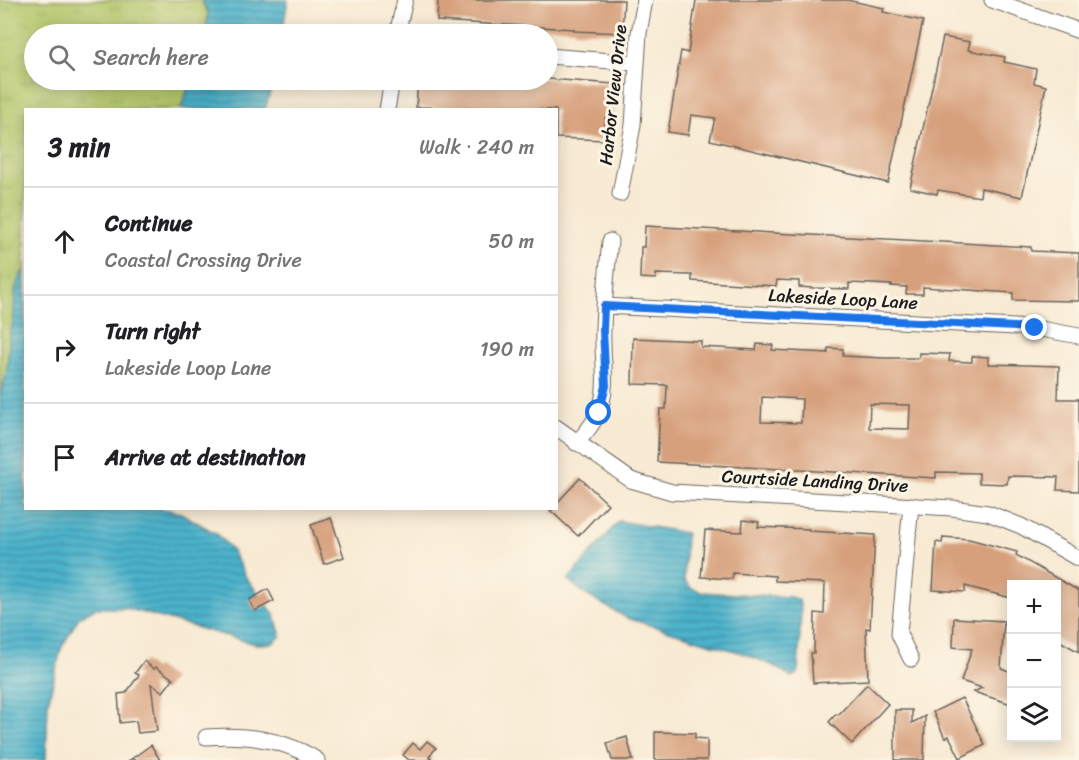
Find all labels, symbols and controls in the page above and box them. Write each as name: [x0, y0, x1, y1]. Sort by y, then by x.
street label: Harbor View Drive: [590, 23, 636, 167]
search box: [24, 24, 558, 90]
text: Search here: [93, 38, 209, 77]
icon: search: [45, 41, 78, 74]
text: 3 min: [48, 124, 110, 170]
text: Walk · 240 m: [419, 130, 534, 165]
text: Continue: [105, 204, 193, 243]
text: 50 m: [489, 224, 534, 259]
icon: ahead: [48, 225, 81, 258]
text: Coastal Crossing Drive: [105, 243, 302, 278]
street label: Lakeside Loop Lane: [767, 279, 919, 319]
text: Turn right: [105, 312, 200, 351]
route end: [1021, 314, 1047, 340]
text: 190 m: [480, 332, 534, 367]
icon: right: [48, 333, 81, 366]
text: Lakeside Loop Lane: [105, 351, 271, 386]
route start: [585, 399, 611, 425]
text: Arrive at destination: [105, 438, 306, 477]
icon: arrive: [48, 441, 81, 474]
street label: Courtside Landing Drive: [721, 460, 909, 502]
map controls: [1007, 580, 1061, 742]
button: +: [1007, 580, 1061, 634]
button: −: [1007, 634, 1061, 688]
button: layers: [1007, 688, 1061, 742]

